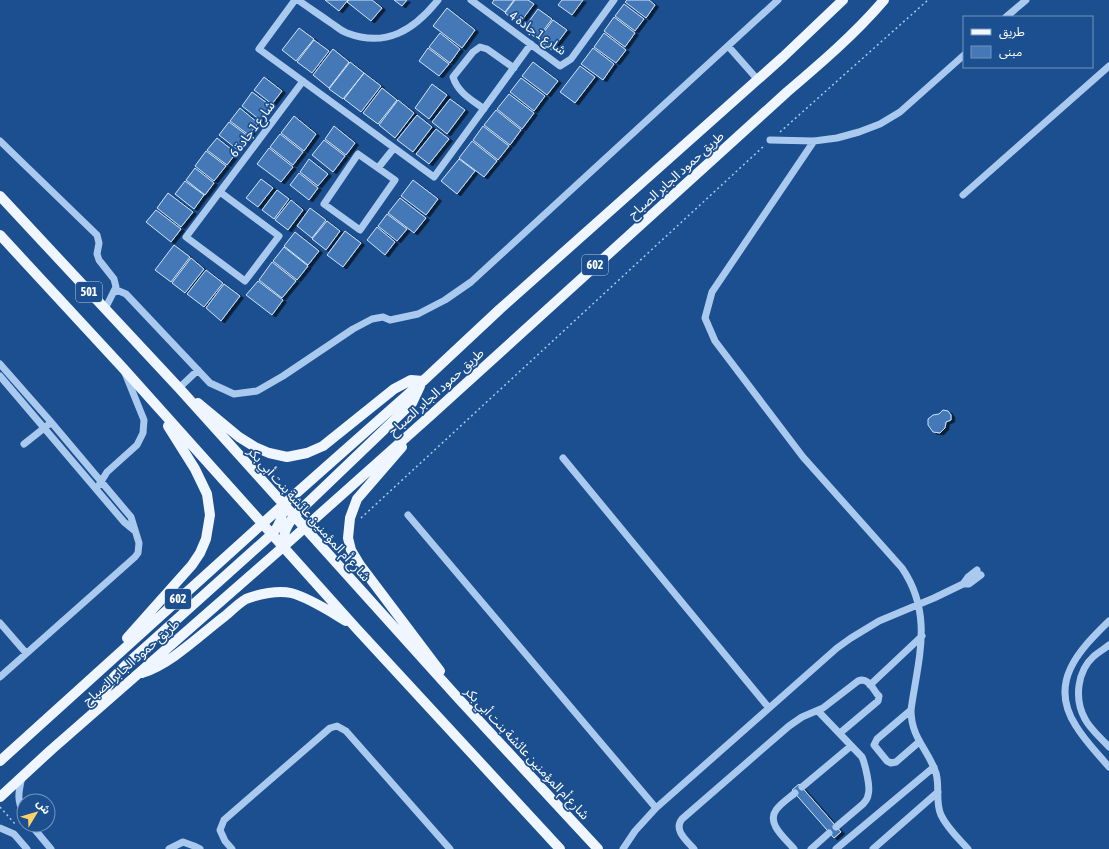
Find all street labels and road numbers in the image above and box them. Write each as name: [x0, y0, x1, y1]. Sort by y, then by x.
street label: شارع 1 جادة 4: [505, 8, 569, 60]
street label: شارع 1 جادة 6: [226, 98, 280, 162]
street label: طريق حمود الجابر الصباح: [625, 128, 729, 224]
road number: 602: [582, 255, 608, 275]
road number: 501: [76, 282, 102, 302]
street label: طريق حمود الجابر الصباح: [385, 345, 489, 441]
street label: شارع أم المؤمنين عائشة بنت أبي بكر: [242, 442, 374, 586]
road number: 602: [165, 589, 191, 609]
street label: طريق حمود الجابر الصباح: [80, 616, 185, 710]
street label: شارع أم المؤمنين عائشة بنت أبي بكر: [459, 682, 593, 824]

